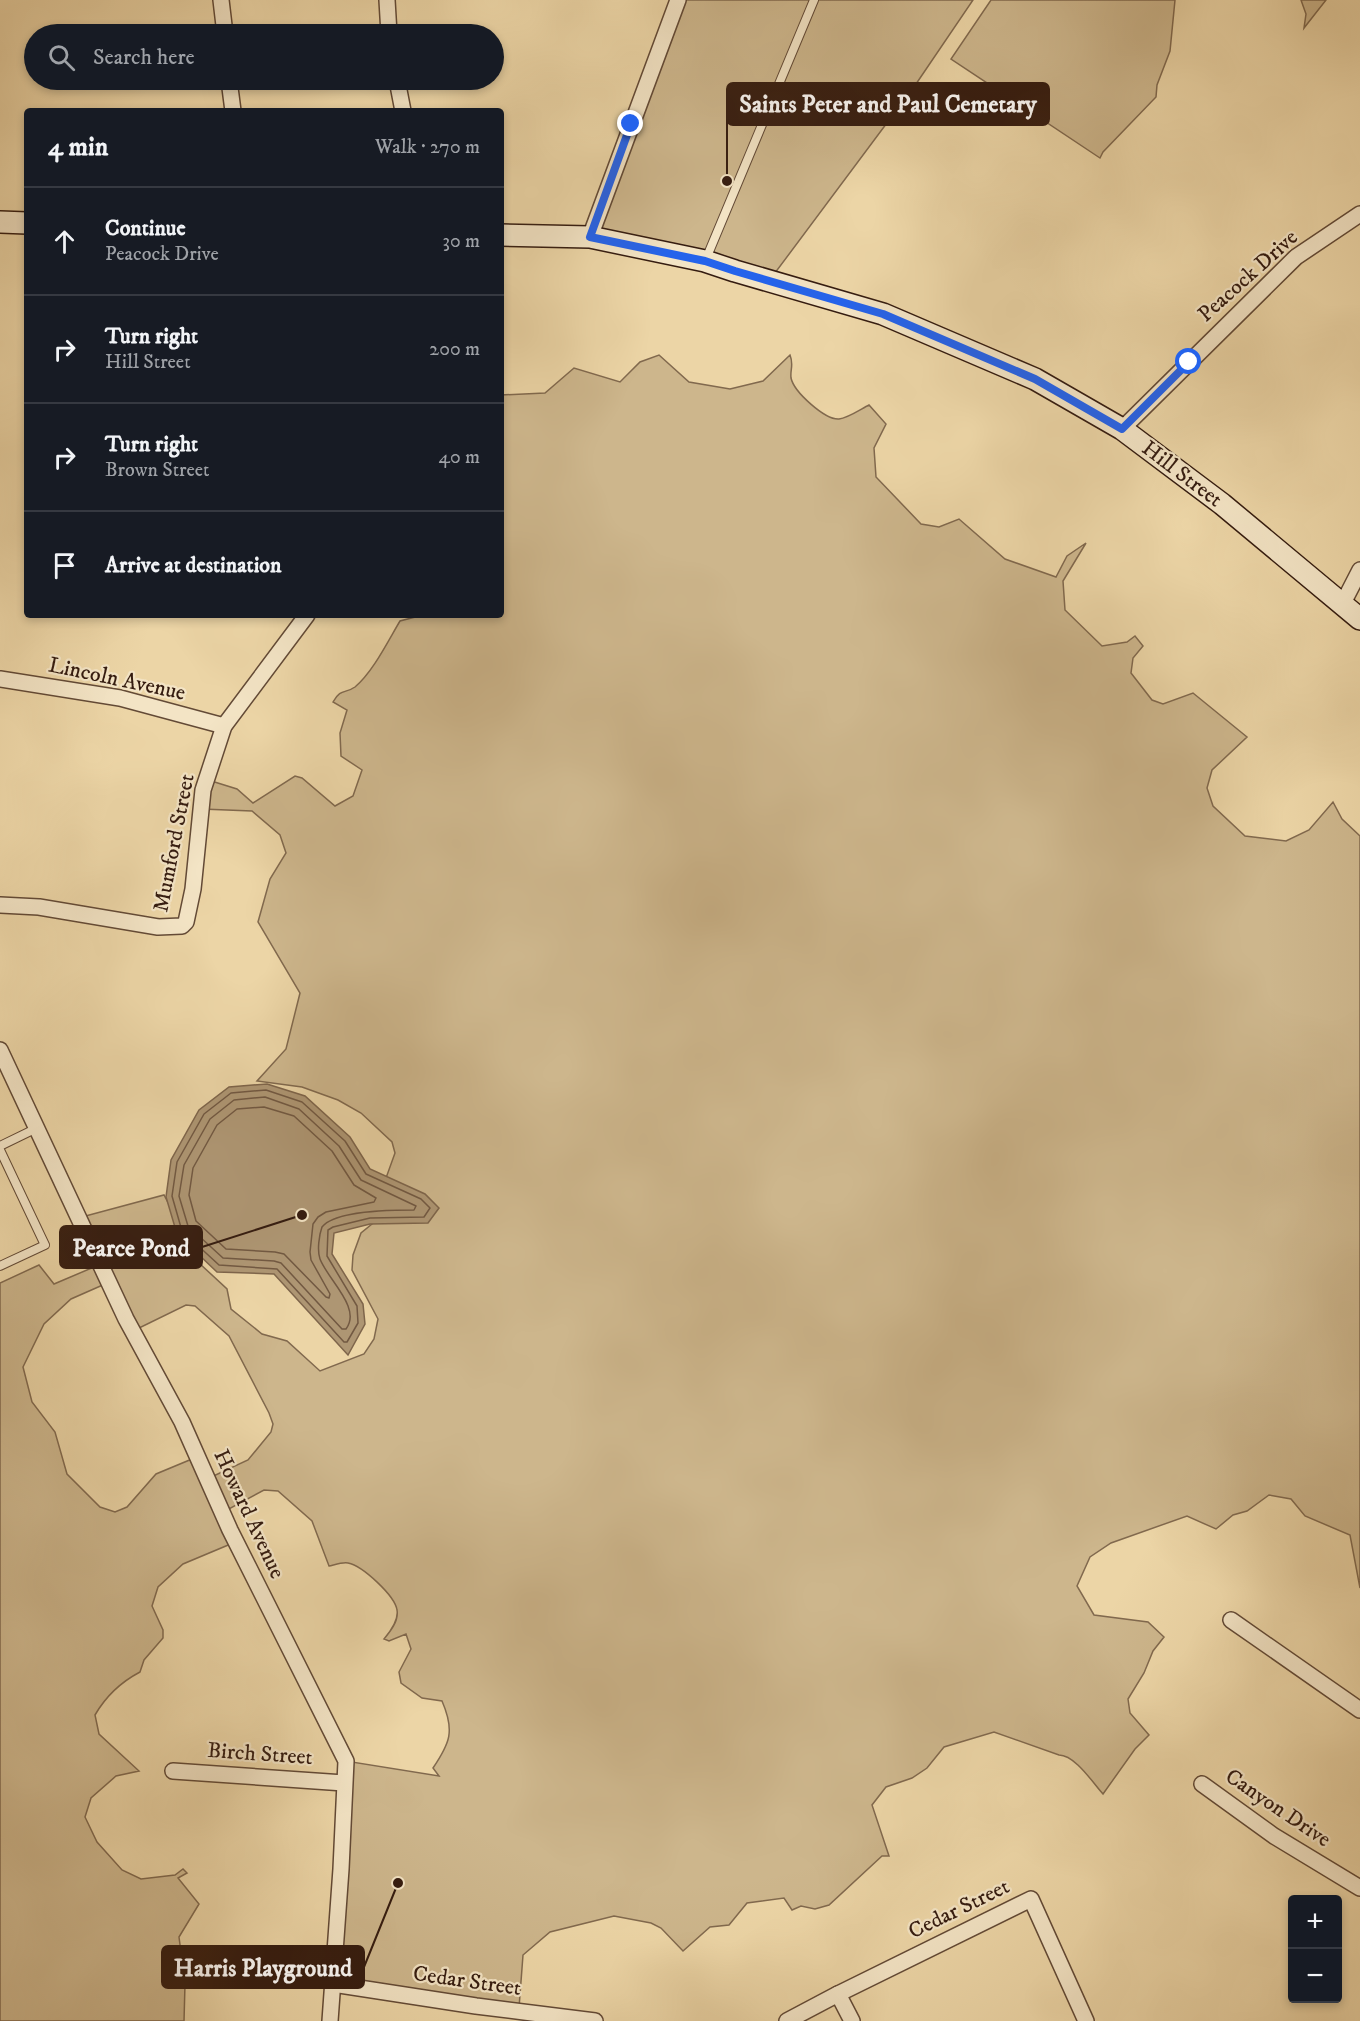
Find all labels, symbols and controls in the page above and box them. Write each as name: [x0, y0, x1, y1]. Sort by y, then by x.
search box: [24, 24, 504, 90]
icon: search: [45, 41, 78, 74]
text: Search here: [93, 44, 195, 71]
callout: Saints Peter and Paul Cemetary: [727, 83, 1049, 125]
text: Saints Peter and Paul Cemetary: [739, 90, 1037, 120]
route end: [617, 110, 643, 136]
text: 4 min: [48, 131, 108, 164]
text: Walk · 270 m: [375, 135, 480, 160]
text: Continue: [105, 215, 186, 242]
street label: Peacock Drive: [1192, 224, 1304, 328]
icon: ahead: [48, 225, 81, 258]
text: 30 m: [442, 229, 480, 254]
text: Peacock Drive: [105, 242, 219, 267]
text: Turn right: [105, 323, 198, 350]
icon: right: [48, 333, 81, 366]
text: 200 m: [429, 337, 480, 362]
route start: [1175, 348, 1201, 374]
text: Hill Street: [105, 350, 191, 375]
text: Turn right: [105, 431, 198, 458]
street label: Hill Street: [1136, 435, 1228, 513]
icon: right: [48, 441, 81, 474]
text: 40 m: [438, 445, 480, 470]
text: Brown Street: [105, 458, 210, 483]
icon: arrive: [48, 549, 81, 582]
text: Arrive at destination: [105, 552, 282, 579]
street label: Lincoln Avenue: [46, 651, 188, 707]
street label: Mumford Street: [147, 772, 201, 914]
callout: Pearce Pond: [60, 1226, 202, 1268]
text: Pearce Pond: [72, 1234, 191, 1264]
street label: Howard Avenue: [207, 1445, 291, 1583]
street label: Birch Street: [207, 1737, 313, 1771]
street label: Canyon Drive: [1220, 1763, 1336, 1853]
street label: Cedar Street: [904, 1873, 1014, 1945]
map controls: [1288, 1895, 1342, 2003]
button: +: [1288, 1895, 1342, 1949]
callout: Harris Playground: [162, 1946, 364, 1988]
button: −: [1288, 1949, 1342, 2003]
text: Harris Playground: [174, 1954, 353, 1984]
street label: Cedar Street: [411, 1960, 523, 2002]

